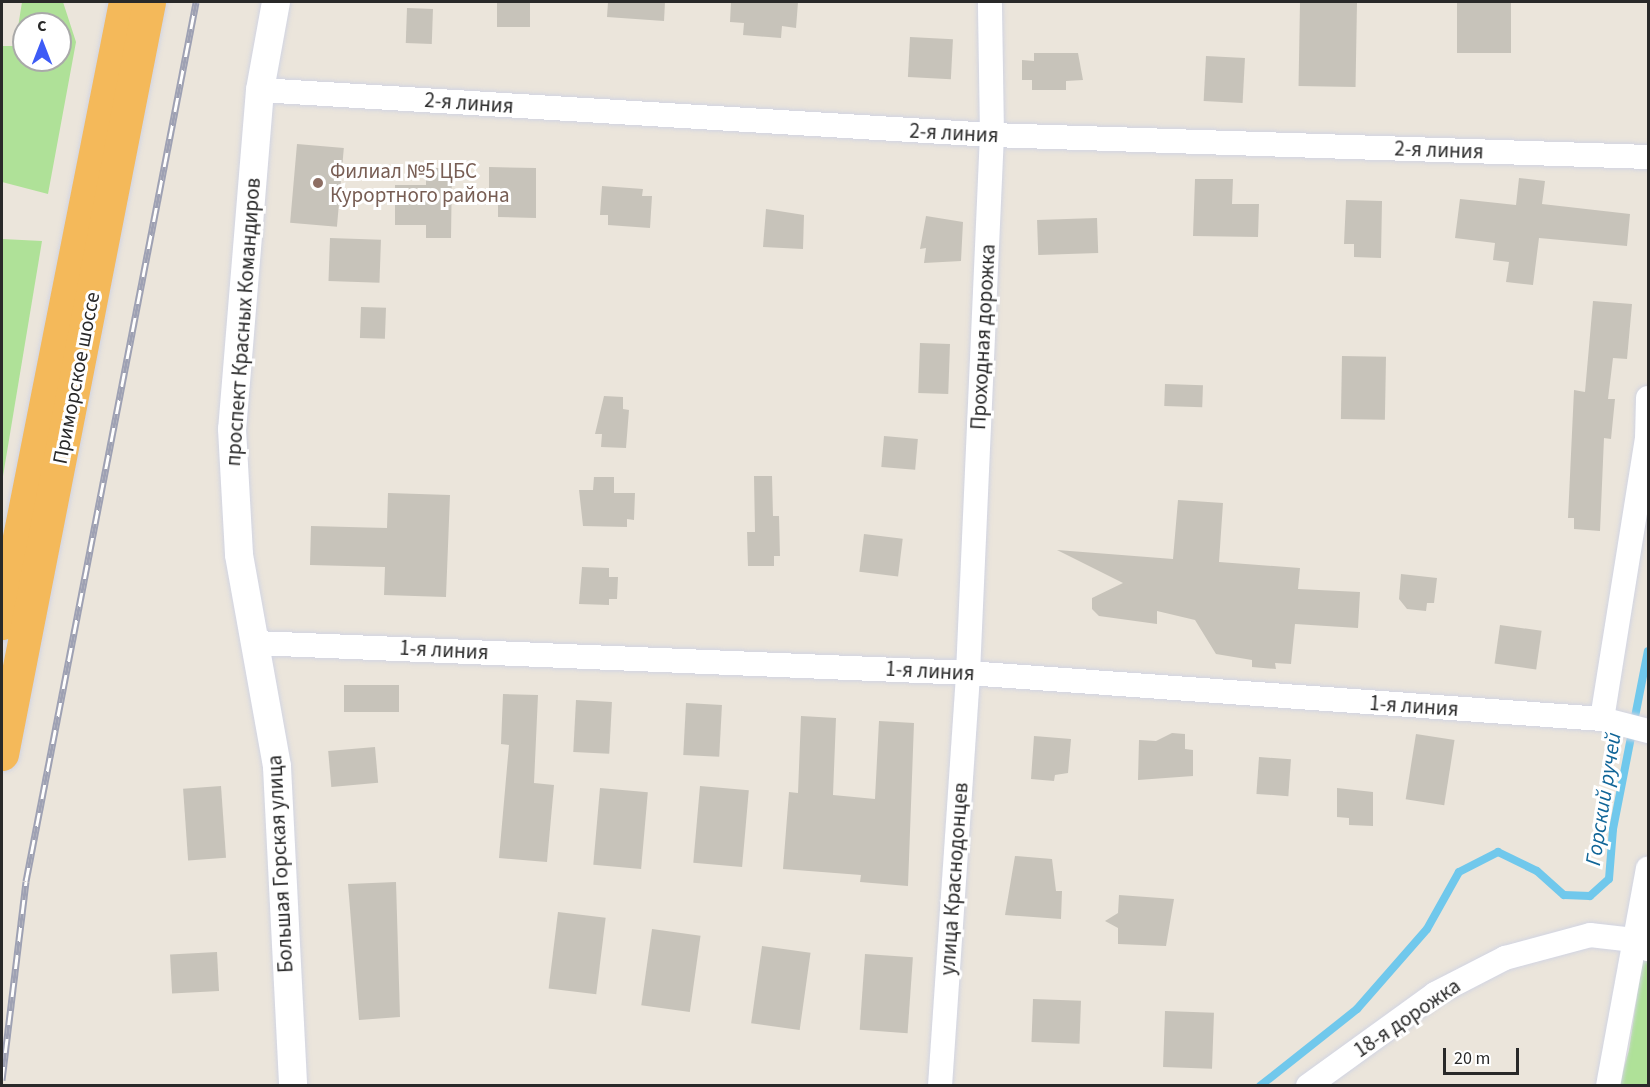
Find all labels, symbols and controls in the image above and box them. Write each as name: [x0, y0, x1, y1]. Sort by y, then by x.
north arrow: [12, 12, 72, 72]
text: С: [37, 15, 47, 37]
street label: 2-я линия: [424, 87, 514, 119]
street label: 2-я линия: [909, 118, 999, 148]
street label: 2-я линия: [1394, 136, 1484, 164]
place label: Филиал №5 ЦБС Курортного района: [330, 158, 510, 208]
marker: Филиал №5 ЦБС Курортного района: [311, 176, 325, 190]
street label: проспект Красных Командиров: [220, 177, 266, 467]
street label: Проходная дорожка: [966, 243, 1000, 431]
street label: Приморское шоссе: [47, 290, 105, 466]
street label: 1-я линия: [399, 635, 489, 665]
street label: 1-я линия: [885, 656, 975, 686]
street label: 1-я линия: [1369, 690, 1459, 722]
water label: Горский ручей: [1580, 730, 1628, 868]
street label: Большая Горская улица: [262, 754, 298, 974]
street label: улица Краснодонцев: [935, 782, 973, 976]
street label: 18-я дорожка: [1349, 973, 1465, 1063]
scale bar: [1446, 1036, 1522, 1074]
text: 20 m: [1454, 1046, 1490, 1071]

